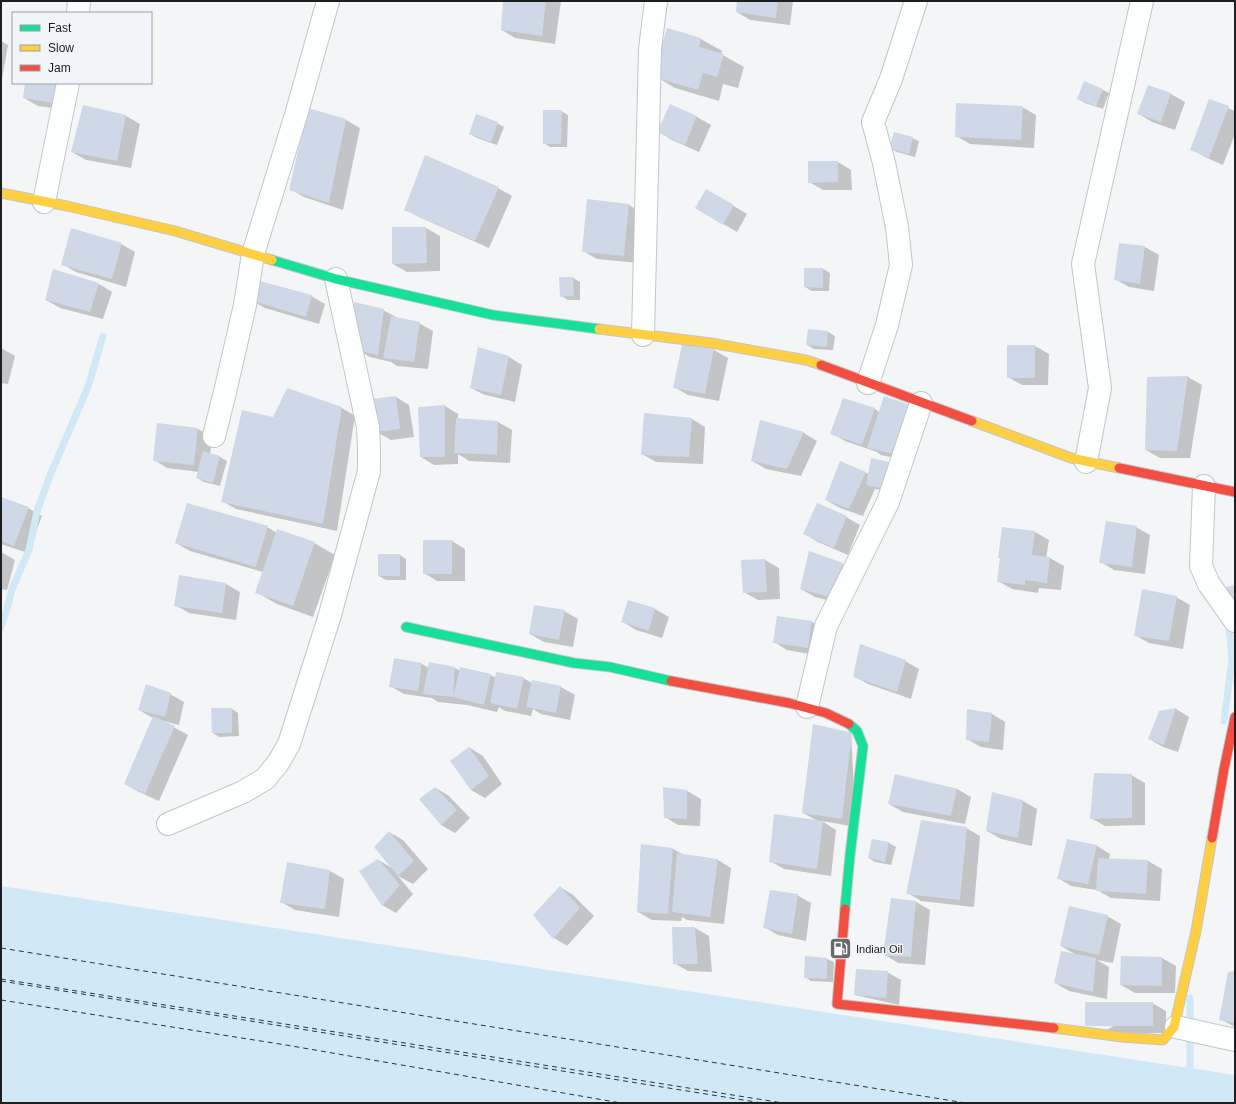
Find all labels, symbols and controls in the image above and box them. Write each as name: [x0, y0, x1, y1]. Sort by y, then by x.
legend: [12, 12, 152, 84]
text: Fast: [48, 21, 72, 35]
text: Slow: [48, 41, 74, 55]
text: Jam: [48, 61, 71, 75]
fuel station icon: Indian Oil: [828, 936, 854, 962]
place label: Indian Oil: [856, 943, 902, 955]

